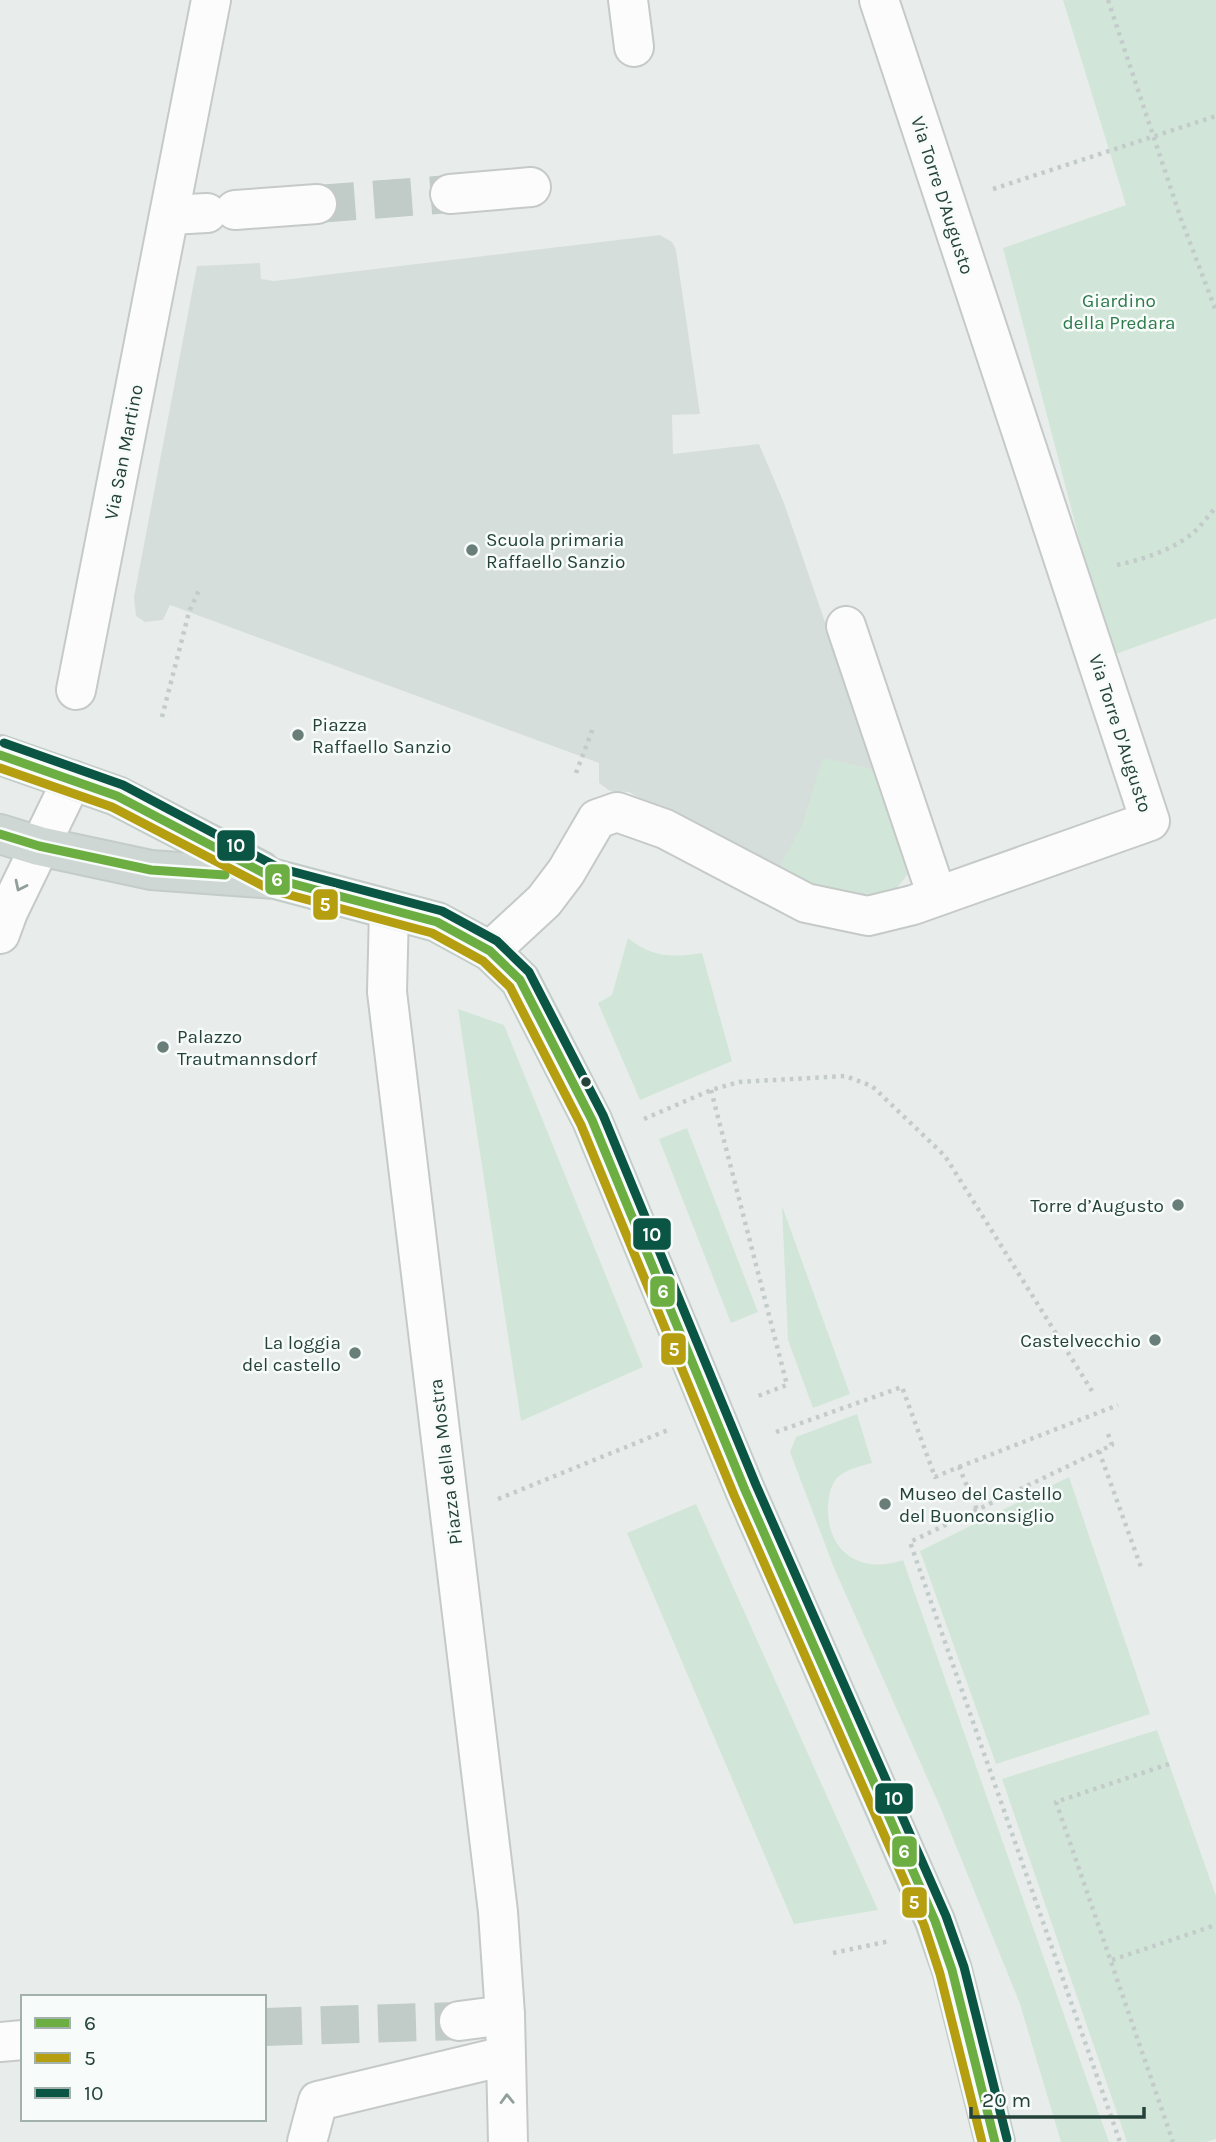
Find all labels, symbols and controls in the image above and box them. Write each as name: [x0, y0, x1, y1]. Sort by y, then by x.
street label: Via Torre D'Augusto: [906, 113, 978, 277]
park label: Giardino della Predara: [1063, 290, 1175, 334]
street label: Via San Martino: [100, 383, 148, 522]
place label: Scuola primaria Raffaello Sanzio: [486, 529, 625, 573]
marker: Scuola primaria Raffaello Sanzio: [464, 542, 480, 558]
street label: Via Torre D'Augusto: [1084, 651, 1156, 815]
place label: Piazza Raffaello Sanzio: [312, 714, 451, 758]
marker: Piazza Raffaello Sanzio: [290, 727, 306, 743]
line badge: 10: [216, 829, 256, 862]
text: 10: [227, 835, 245, 857]
line badge: 6: [264, 863, 291, 896]
text: 6: [271, 869, 283, 891]
one-way arrow: [15, 879, 29, 891]
line badge: 5: [312, 888, 339, 921]
text: 5: [319, 894, 331, 916]
place label: Palazzo Trautmannsdorf: [177, 1026, 318, 1070]
marker: Palazzo Trautmannsdorf: [155, 1039, 171, 1055]
unlabelled marker: [579, 1075, 593, 1089]
place label: Torre d’Augusto: [1030, 1195, 1164, 1217]
marker: Torre d’Augusto: [1170, 1197, 1186, 1213]
line badge: 10: [632, 1217, 672, 1251]
text: 10: [643, 1224, 661, 1246]
line badge: 6: [649, 1275, 676, 1308]
text: 6: [657, 1281, 669, 1303]
place label: Castelvecchio: [1020, 1330, 1141, 1352]
place label: La loggia del castello: [242, 1332, 341, 1376]
line badge: 5: [660, 1332, 687, 1366]
marker: Castelvecchio: [1147, 1332, 1163, 1348]
text: 5: [668, 1339, 680, 1361]
marker: La loggia del castello: [347, 1345, 363, 1361]
street label: Piazza della Mostra: [425, 1378, 467, 1546]
place label: Museo del Castello del Buonconsiglio: [899, 1483, 1062, 1527]
marker: Museo del Castello del Buonconsiglio: [877, 1496, 893, 1512]
line badge: 10: [874, 1782, 914, 1815]
text: 10: [885, 1788, 903, 1810]
line badge: 6: [891, 1835, 918, 1868]
text: 6: [898, 1841, 910, 1863]
line badge: 5: [901, 1886, 928, 1919]
text: 5: [908, 1892, 920, 1914]
legend: [21, 1995, 266, 2121]
text: 6: [84, 2011, 96, 2035]
text: 5: [84, 2046, 96, 2070]
scale bar: [971, 2076, 1144, 2120]
text: 10: [84, 2081, 103, 2105]
text: 20 m: [982, 2088, 1031, 2112]
one-way arrow: [499, 2093, 514, 2104]

